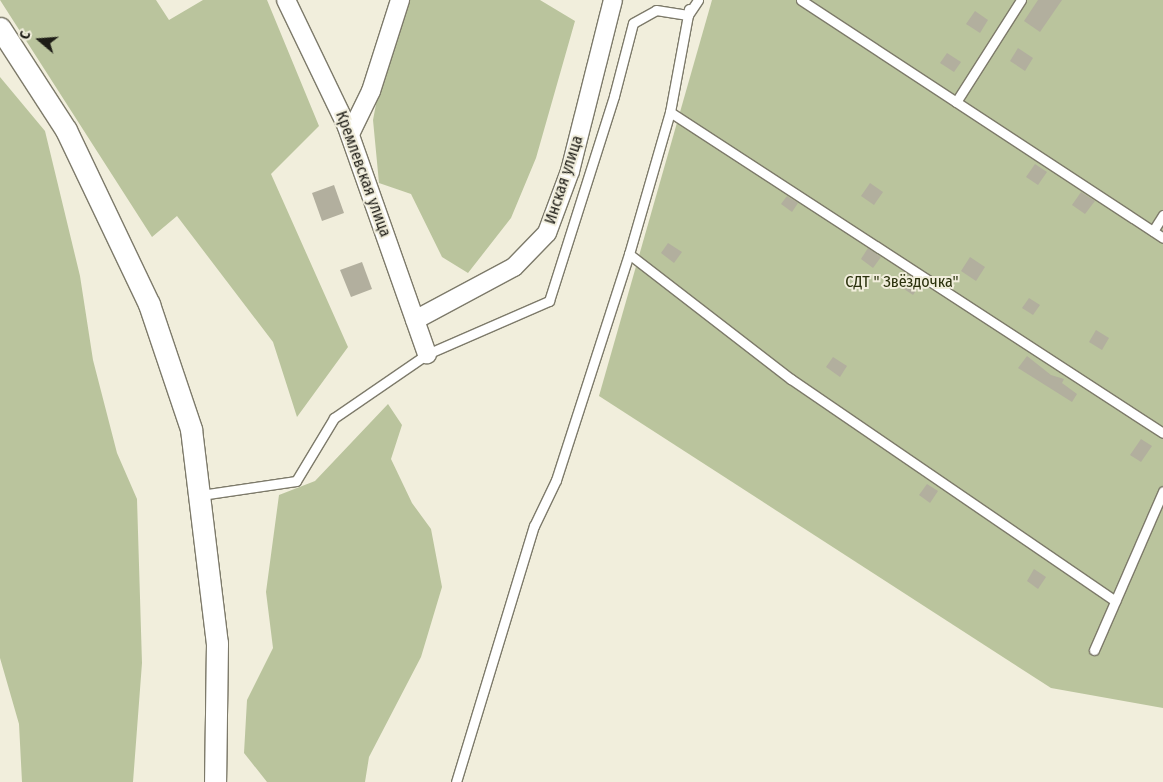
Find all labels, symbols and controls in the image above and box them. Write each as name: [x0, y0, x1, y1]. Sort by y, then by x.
north arrow: [15, 15, 65, 65]
text: С: [16, 29, 34, 41]
street label: Кремлевская улица: [331, 108, 395, 240]
street label: Инская улица: [541, 133, 587, 227]
park label: СДТ " Звёздочка": [845, 272, 959, 292]

